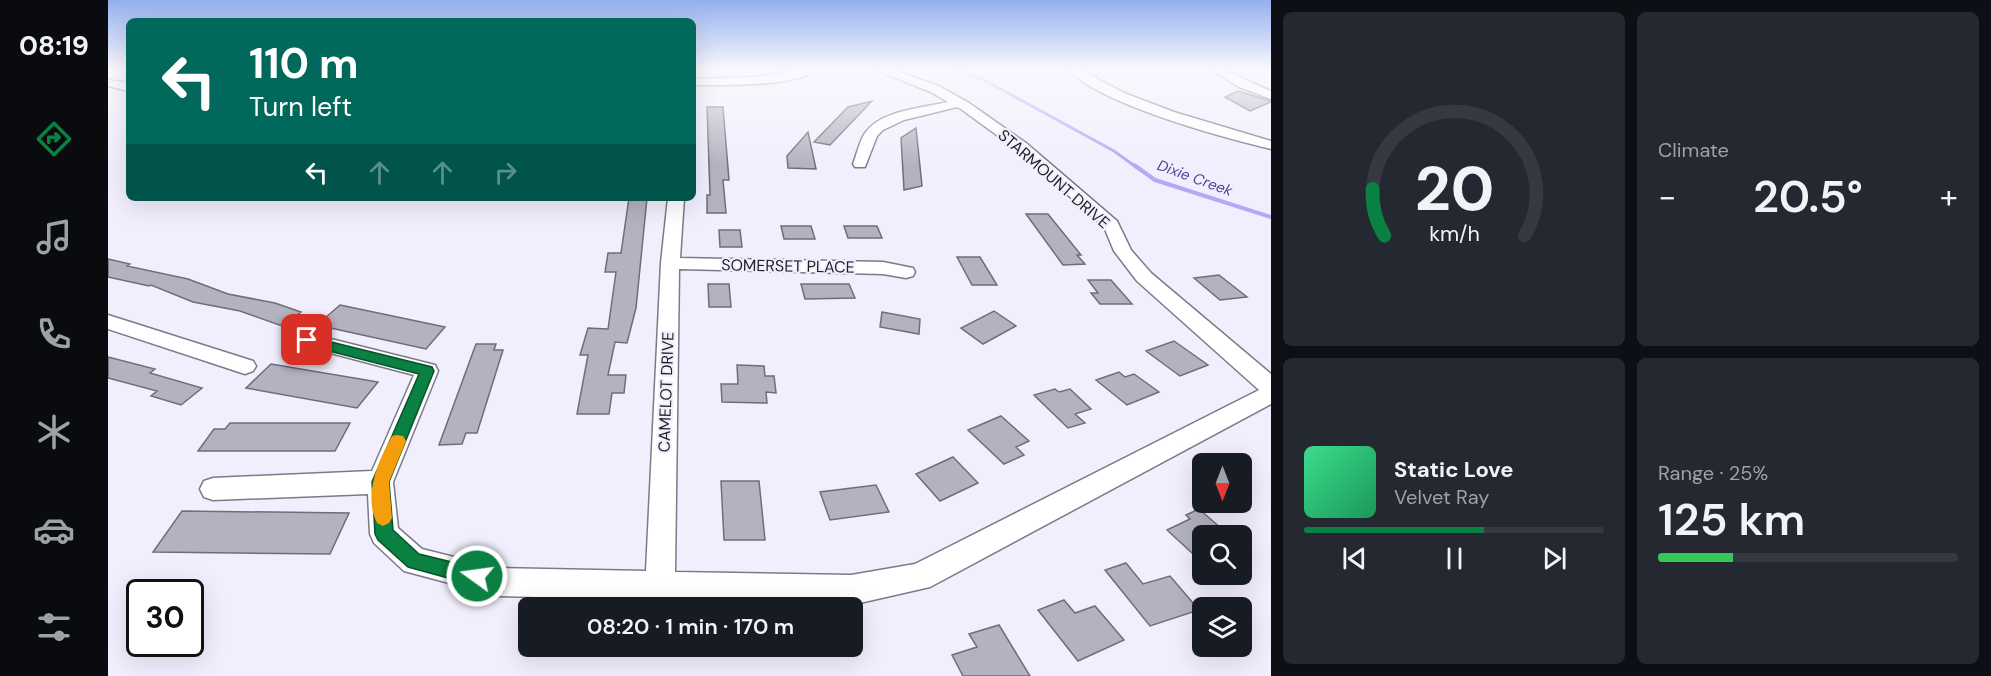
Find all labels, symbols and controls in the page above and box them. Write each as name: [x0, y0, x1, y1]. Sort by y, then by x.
text: 08:19: [19, 28, 89, 63]
text: 110 m: [249, 36, 359, 91]
icon: left: [150, 42, 228, 120]
text: Turn left: [249, 89, 352, 124]
icon: directions: [33, 118, 75, 160]
street label: STARMOUNT DRIVE: [994, 125, 1114, 233]
text: Climate: [1658, 137, 1729, 163]
text: 20: [1414, 148, 1494, 229]
water label: Dixie Creek: [1155, 155, 1236, 201]
icon: left: [300, 156, 333, 189]
icon: ahead: [363, 156, 396, 189]
icon: ahead: [426, 156, 459, 189]
icon: right: [489, 156, 522, 189]
text: 20.5°: [1753, 167, 1863, 226]
text: −: [1658, 175, 1676, 218]
text: +: [1940, 175, 1958, 218]
icon: music: [33, 216, 75, 258]
text: km/h: [1429, 220, 1479, 248]
street label: SOMERSET PLACE: [721, 254, 855, 278]
icon: phone: [33, 313, 75, 355]
pin: [281, 314, 332, 365]
icon: arrive: [290, 323, 323, 356]
street label: CAMELOT DRIVE: [653, 331, 679, 453]
icon: climate: [33, 411, 75, 453]
north arrow: [1192, 453, 1252, 513]
map controls: [1192, 453, 1252, 657]
text: Static Love: [1394, 455, 1514, 484]
text: Range · 25%: [1658, 460, 1768, 486]
text: Velvet Ray: [1394, 484, 1489, 510]
text: 125 km: [1658, 490, 1805, 549]
icon: car: [33, 509, 75, 551]
button: search: [1192, 525, 1252, 585]
icon: previous: [1338, 542, 1371, 575]
icon: pause: [1438, 542, 1471, 575]
icon: next: [1538, 542, 1571, 575]
position arrow: [445, 544, 509, 608]
speed limit sign: 30: [126, 579, 204, 657]
button: layers: [1192, 597, 1252, 657]
icon: filters: [33, 606, 75, 648]
text: 08:20 · 1 min · 170 m: [587, 612, 794, 641]

